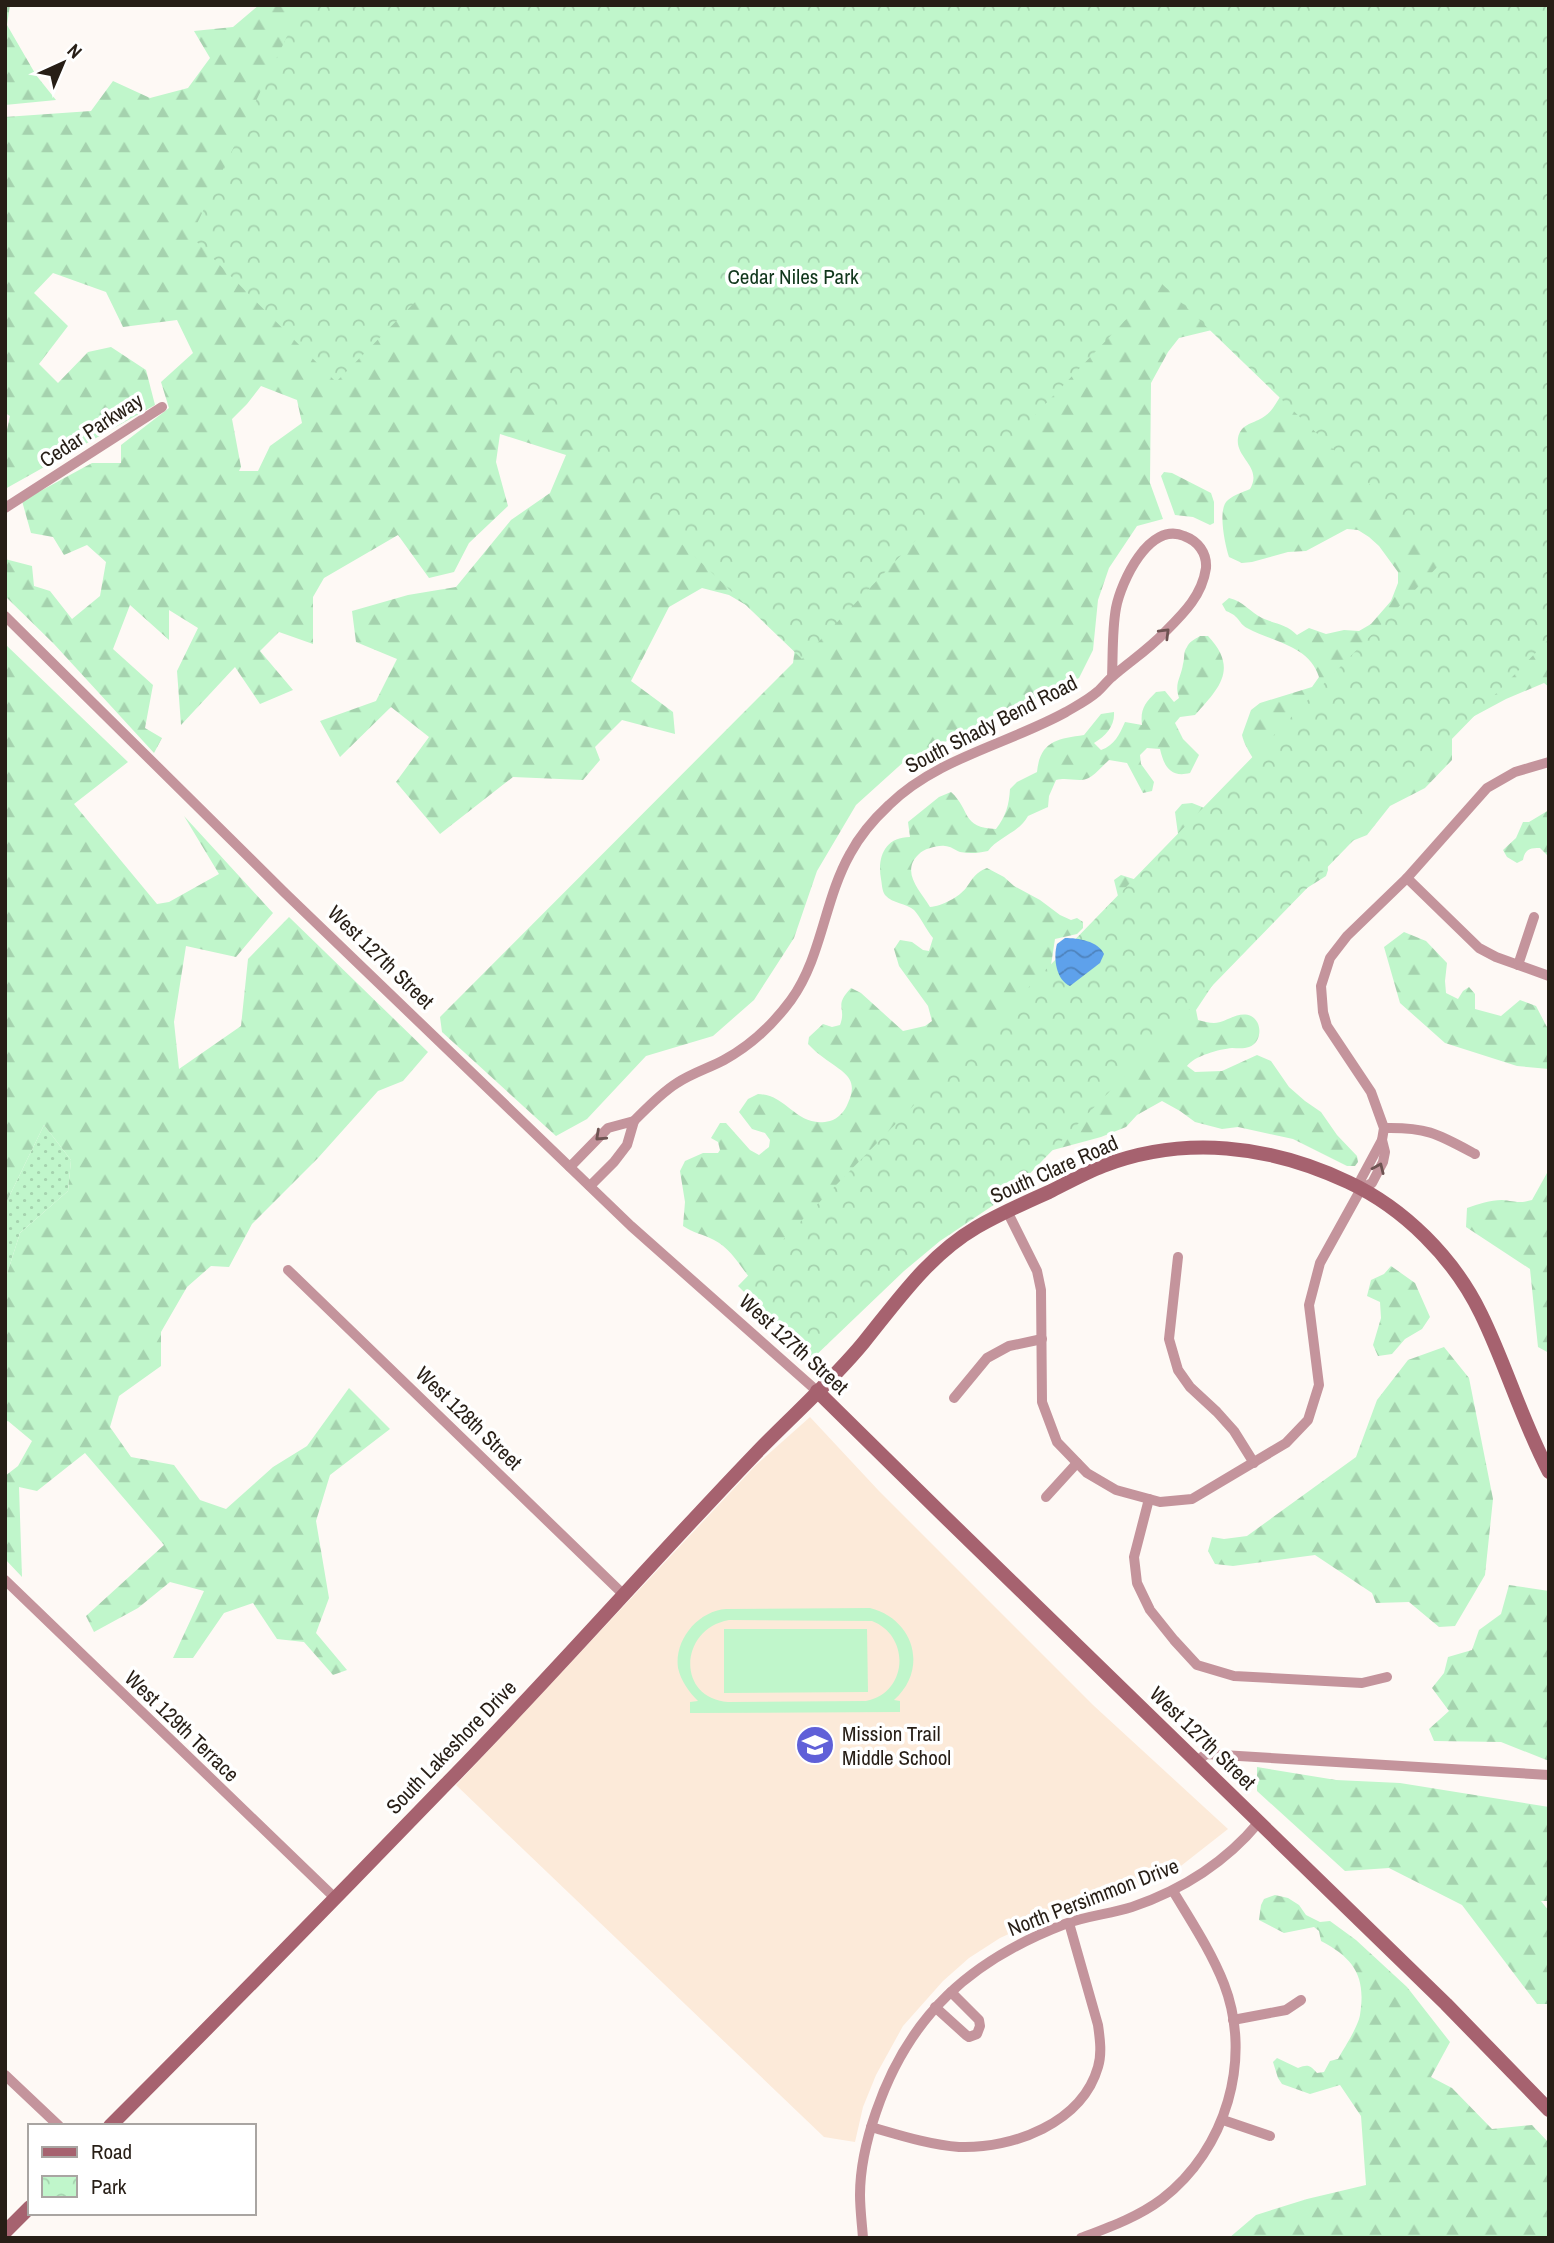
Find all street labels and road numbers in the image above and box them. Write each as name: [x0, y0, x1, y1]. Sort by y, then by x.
street label: Cedar Parkway: [34, 386, 149, 474]
street label: South Shady Bend Road: [900, 668, 1082, 780]
street label: West 127th Street: [321, 899, 441, 1015]
street label: South Clare Road: [986, 1128, 1122, 1210]
street label: West 127th Street: [733, 1287, 855, 1401]
street label: West 128th Street: [409, 1360, 529, 1476]
street label: West 129th Terrace: [118, 1664, 246, 1788]
street label: South Lakeshore Drive: [379, 1674, 523, 1820]
street label: West 127th Street: [1143, 1680, 1263, 1796]
street label: North Persimmon Drive: [1003, 1851, 1183, 1943]

